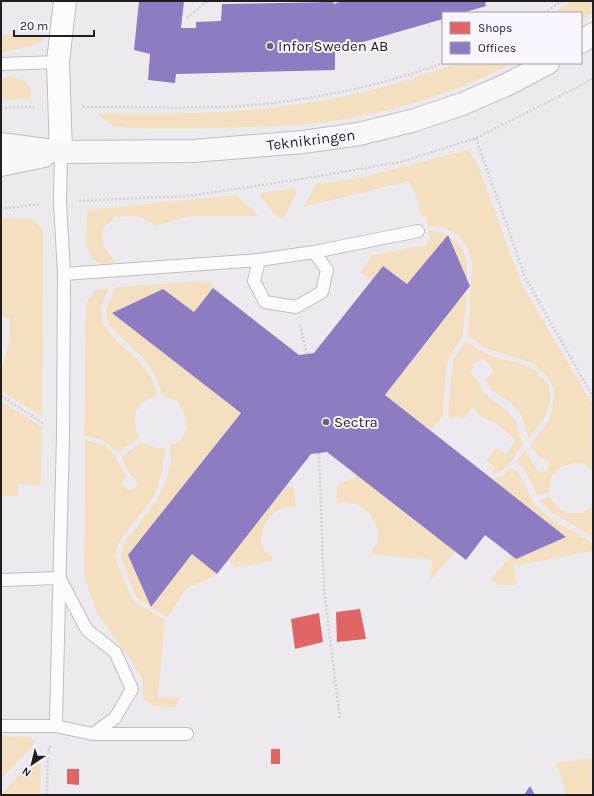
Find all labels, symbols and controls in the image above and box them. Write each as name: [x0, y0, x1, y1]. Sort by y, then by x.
scale bar: [14, 12, 94, 38]
legend: [442, 12, 582, 64]
text: 20 m: [20, 19, 48, 33]
text: Shops: [478, 21, 512, 35]
place label: Infor Sweden AB: [278, 37, 388, 55]
marker: Infor Sweden AB: [265, 41, 275, 51]
text: Offices: [478, 41, 516, 55]
street label: Teknikringen: [266, 126, 356, 154]
place label: Sectra: [334, 413, 378, 431]
marker: Sectra: [321, 417, 331, 427]
north arrow: [12, 744, 52, 784]
text: N: [20, 764, 34, 779]

